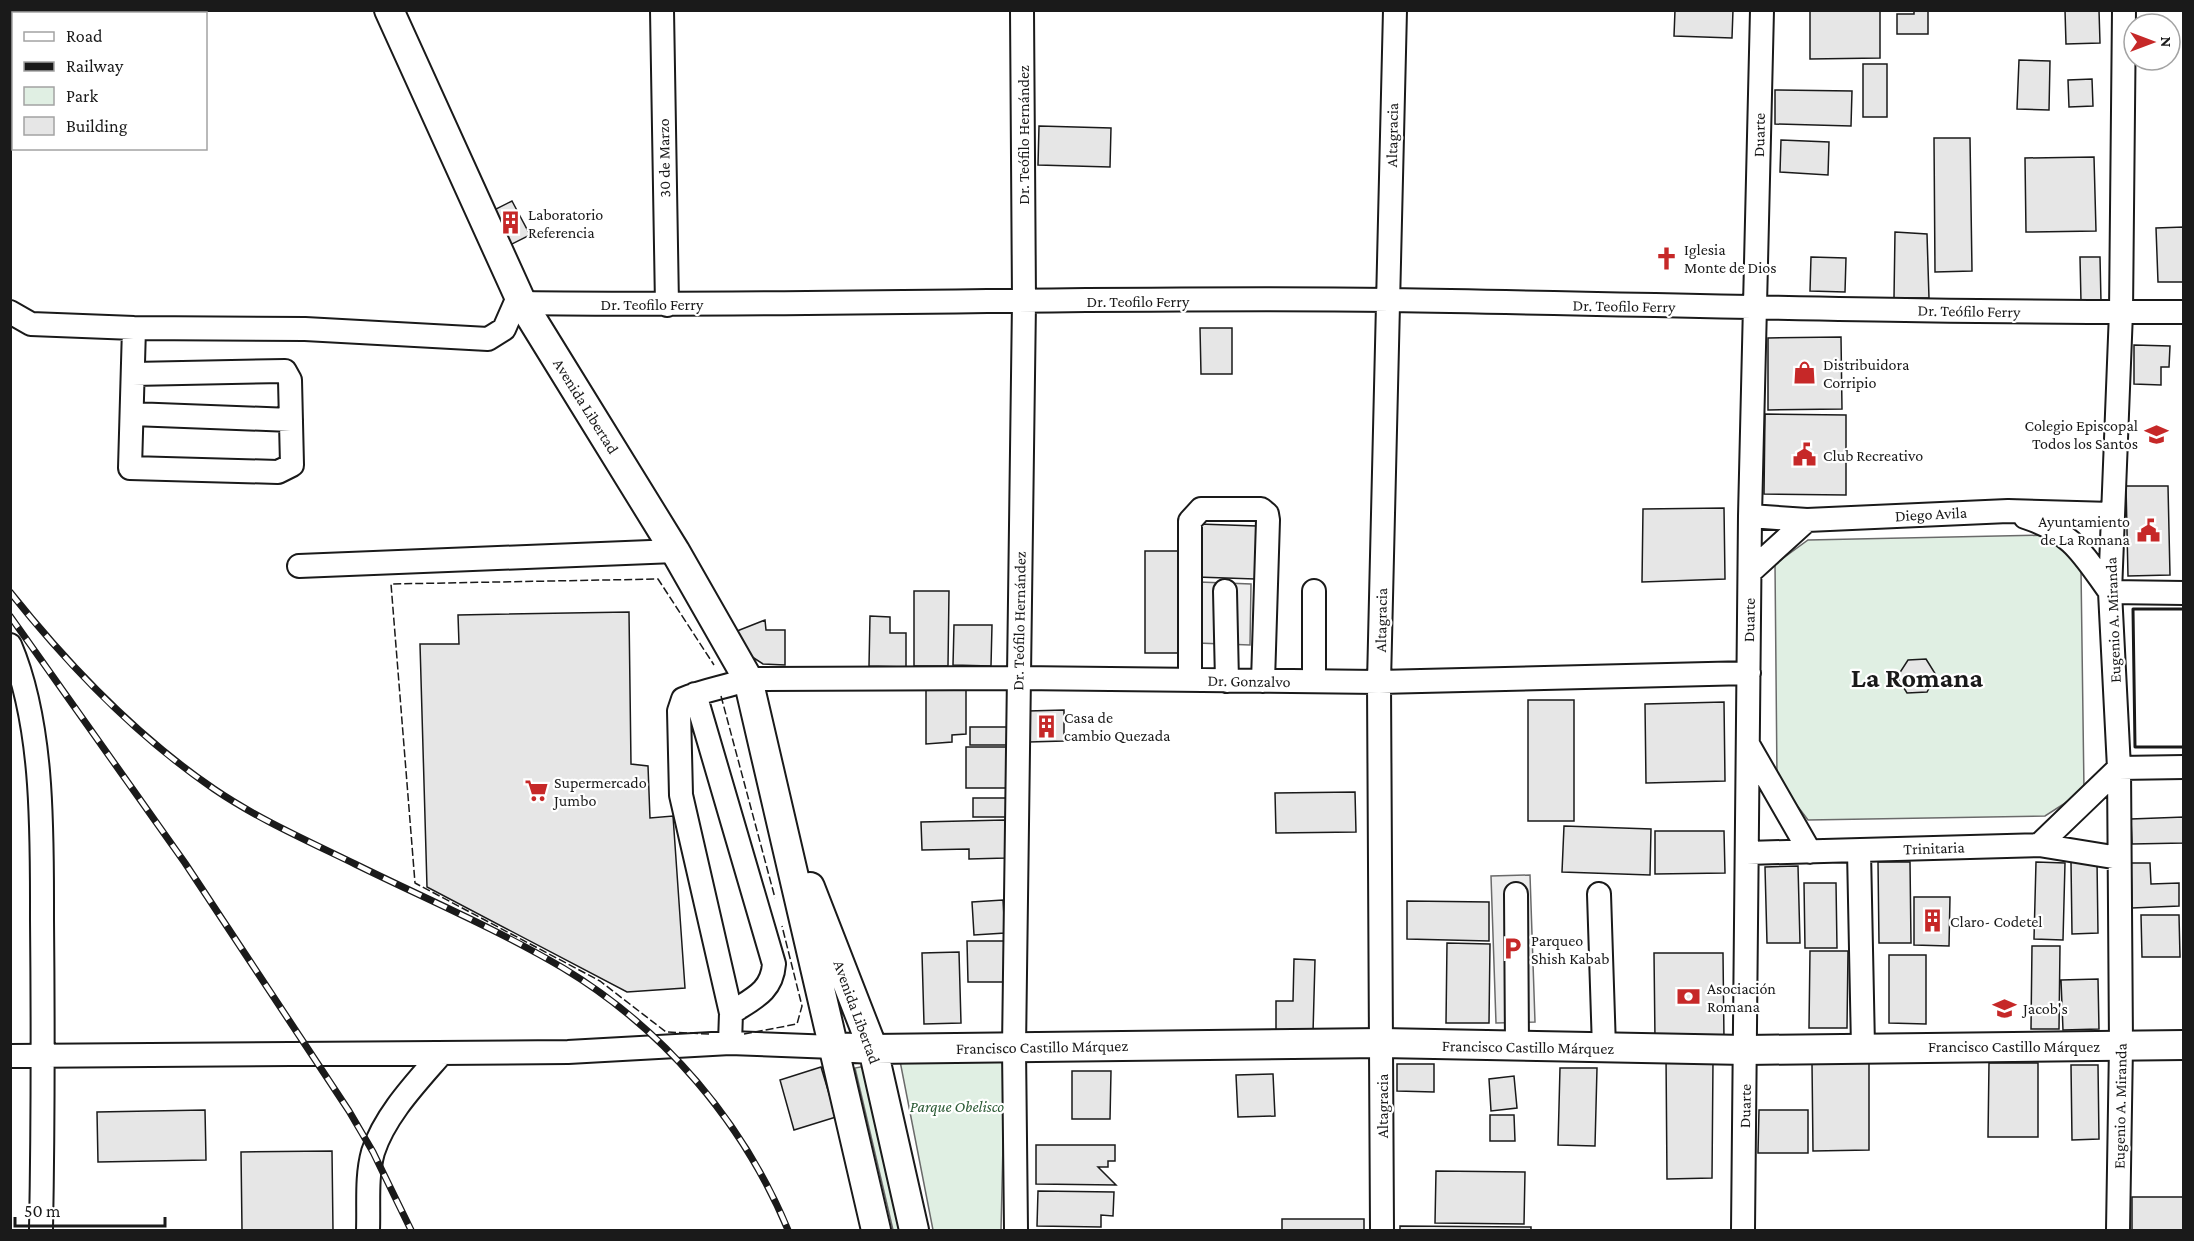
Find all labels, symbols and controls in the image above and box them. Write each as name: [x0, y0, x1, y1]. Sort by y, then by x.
legend: [12, 12, 207, 150]
north arrow: [2122, 12, 2182, 72]
text: Road: [66, 26, 103, 46]
text: N: [2158, 37, 2175, 48]
text: Railway: [66, 56, 124, 76]
street label: Dr. Teófilo Hernández: [1015, 65, 1032, 205]
text: Park: [66, 86, 98, 106]
street label: Altagracia: [1383, 102, 1402, 167]
street label: Duarte: [1750, 113, 1768, 157]
text: Building: [66, 116, 128, 136]
street label: 30 de Marzo: [655, 118, 673, 198]
place label: Laboratorio Referencia: [528, 206, 603, 241]
building icon: Laboratorio Referencia: [497, 210, 523, 236]
place label: Iglesia Monte de Dios: [1684, 241, 1777, 276]
church icon: Iglesia Monte de Dios: [1653, 245, 1679, 271]
street label: Dr. Teofilo Ferry: [1087, 293, 1190, 311]
street label: Dr. Teofilo Ferry: [601, 296, 704, 314]
street label: Dr. Teofilo Ferry: [1572, 297, 1676, 316]
street label: Dr. Teófilo Ferry: [1917, 302, 2021, 321]
street label: Avenida Libertad: [550, 355, 622, 457]
place label: Distribuidora Corripio: [1823, 356, 1910, 392]
shop icon: Distribuidora Corripio: [1792, 360, 1818, 386]
place label: Colegio Episcopal Todos los Santos: [2025, 417, 2138, 452]
school or university icon: Colegio Episcopal Todos los Santos: [2143, 421, 2169, 447]
public building icon: Club Recreativo: [1792, 442, 1818, 468]
place label: Club Recreativo: [1823, 447, 1923, 464]
street label: Diego Avila: [1894, 504, 1968, 525]
place label: Ayuntamiento de La Romana: [2038, 513, 2131, 548]
public building icon: Ayuntamiento de La Romana: [2135, 517, 2161, 543]
street label: Dr. Teófilo Hernández: [1009, 551, 1029, 691]
street label: Eugenio A. Miranda: [2102, 556, 2125, 683]
street label: Altagracia: [1372, 587, 1391, 652]
street label: Duarte: [1740, 598, 1758, 642]
district label: La Romana: [1851, 662, 1984, 693]
street label: Dr. Gonzalvo: [1207, 672, 1291, 690]
place label: Casa de cambio Quezada: [1064, 709, 1171, 744]
building icon: Casa de cambio Quezada: [1033, 713, 1059, 739]
place label: Supermercado Jumbo: [552, 774, 647, 810]
supermarket icon: Supermercado Jumbo: [523, 778, 549, 804]
street label: Trinitaria: [1903, 838, 1966, 858]
building icon: Claro- Codetel: [1919, 908, 1945, 934]
place label: Claro- Codetel: [1950, 913, 2043, 930]
place label: Parqueo Shish Kabab: [1531, 932, 1609, 967]
parking icon: Parqueo Shish Kabab: [1500, 936, 1526, 962]
street label: Avenida Libertad: [830, 958, 884, 1067]
place label: Asociación Romana: [1707, 980, 1776, 1015]
bank icon: Asociación Romana: [1676, 984, 1702, 1010]
school or university icon: Jacob's: [1992, 995, 2018, 1021]
place label: Jacob's: [2021, 1000, 2068, 1018]
street label: Francisco Castillo Márquez: [956, 1037, 1128, 1058]
street label: Francisco Castillo Márquez: [1442, 1037, 1614, 1058]
street label: Francisco Castillo Márquez: [1928, 1038, 2100, 1056]
street label: Eugenio A. Miranda: [2110, 1042, 2131, 1169]
street label: Altagracia: [1374, 1073, 1392, 1138]
street label: Duarte: [1736, 1084, 1754, 1128]
park label: Parque Obelisco: [910, 1098, 1004, 1116]
scale bar: [15, 1190, 165, 1228]
text: 50 m: [24, 1201, 61, 1221]

